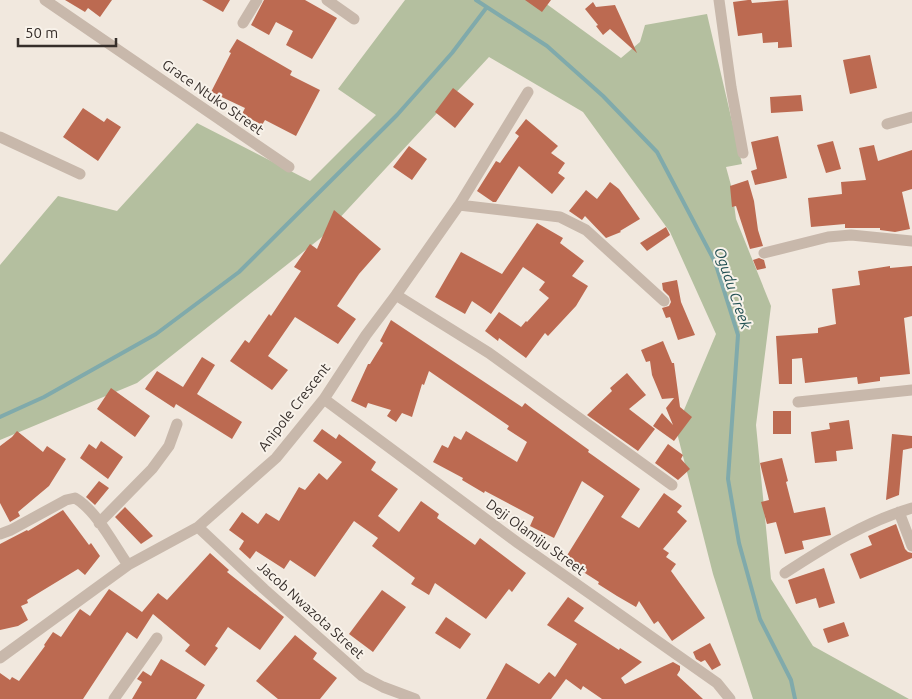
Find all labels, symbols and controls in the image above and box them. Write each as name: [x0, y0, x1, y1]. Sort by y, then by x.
scale bar: [18, 15, 115, 47]
text: 50 m: [25, 24, 58, 41]
street label: Grace Ntuko Street: [159, 56, 267, 138]
water label: Ogudu Creek: [711, 245, 755, 331]
street label: Anipole Crescent: [255, 360, 333, 454]
street label: Deji Olamiju Street: [483, 496, 589, 579]
street label: Jacob Nwazota Street: [255, 558, 368, 662]

